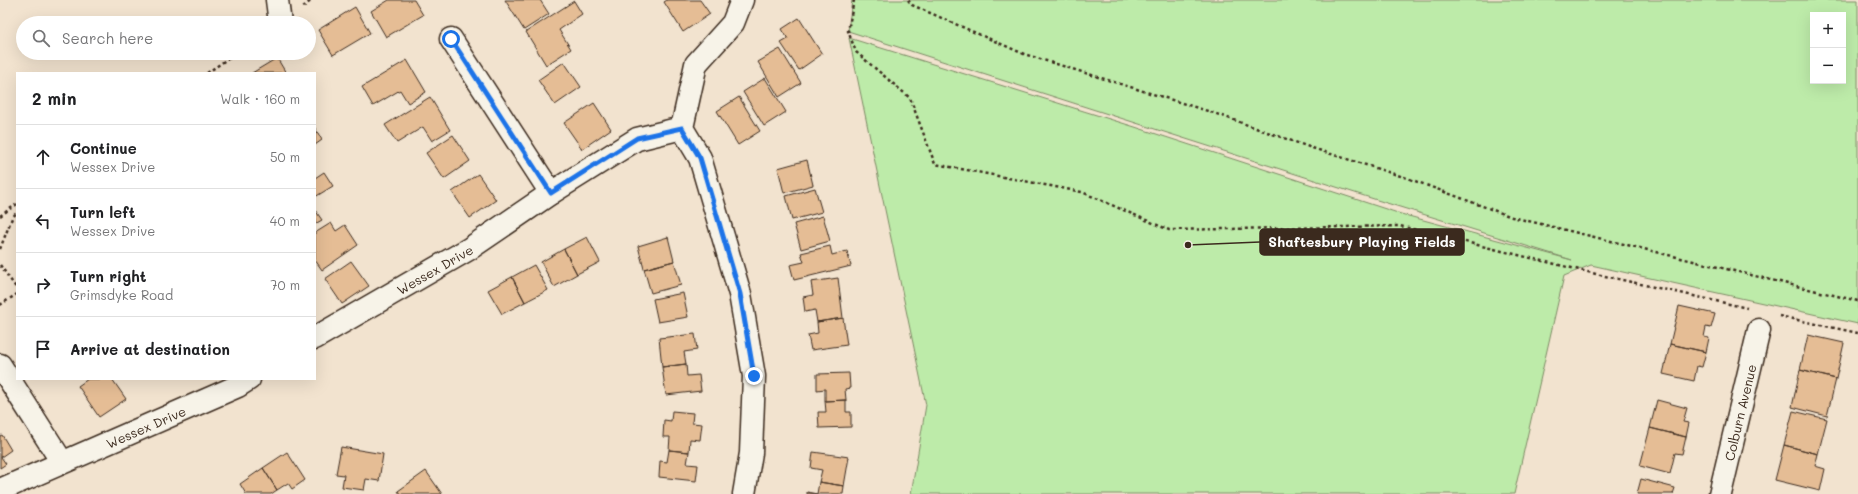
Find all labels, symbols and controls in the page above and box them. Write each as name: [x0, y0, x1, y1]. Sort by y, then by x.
map controls: [1810, 12, 1846, 84]
button: +: [1810, 12, 1846, 48]
search box: [16, 16, 316, 60]
icon: search: [30, 27, 52, 49]
text: Search here: [62, 28, 153, 48]
route start: [442, 30, 460, 48]
button: −: [1810, 48, 1846, 84]
text: 2 min: [32, 87, 77, 109]
text: Walk · 160 m: [220, 90, 300, 107]
text: Continue: [70, 138, 137, 158]
icon: ahead: [32, 146, 54, 168]
text: 50 m: [270, 148, 300, 165]
text: Wessex Drive: [70, 158, 155, 175]
text: Turn left: [70, 202, 135, 222]
icon: left: [32, 210, 54, 232]
text: 40 m: [270, 212, 300, 229]
text: Wessex Drive: [70, 222, 155, 239]
callout: Shaftesbury Playing Fields: [1260, 229, 1464, 255]
text: Shaftesbury Playing Fields: [1268, 232, 1456, 251]
street label: Wessex Drive: [393, 240, 476, 298]
text: Turn right: [70, 266, 147, 286]
icon: right: [32, 274, 54, 296]
text: 70 m: [270, 276, 300, 293]
text: Grimsdyke Road: [70, 286, 173, 303]
icon: arrive: [32, 338, 54, 360]
text: Arrive at destination: [70, 339, 230, 359]
street label: Colburn Avenue: [1720, 362, 1759, 462]
route end: [745, 367, 763, 385]
street label: Wessex Drive: [103, 401, 188, 451]

